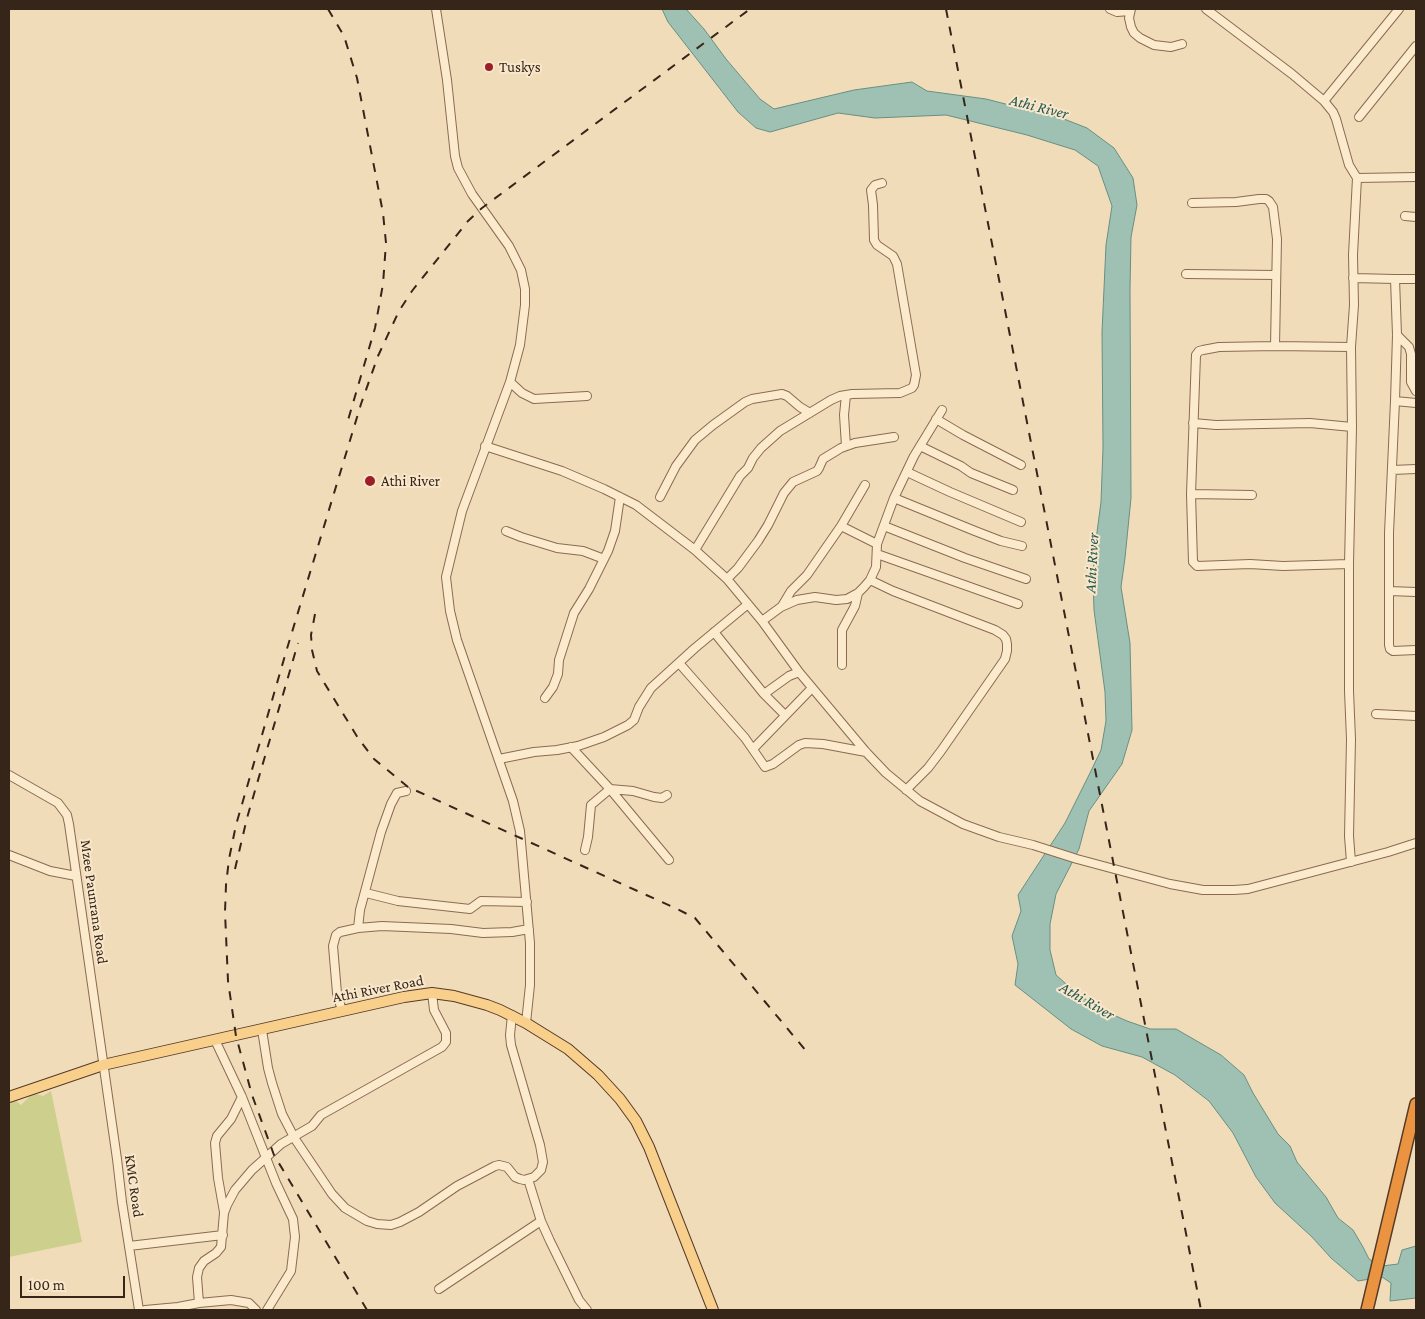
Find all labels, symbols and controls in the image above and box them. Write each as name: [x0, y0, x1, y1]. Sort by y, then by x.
place label: Tuskys: [499, 58, 541, 76]
marker: Tuskys: [483, 61, 495, 73]
water label: Athi River: [1008, 90, 1070, 124]
place label: Athi River: [381, 472, 440, 490]
marker: Athi River: [363, 474, 377, 488]
water label: Athi River: [1081, 532, 1103, 594]
street label: Mzee Paunrana Road: [76, 839, 112, 965]
street label: Athi River Road: [331, 971, 425, 1007]
water label: Athi River: [1056, 978, 1118, 1024]
street label: KMC Road: [121, 1153, 147, 1219]
scale bar: [22, 1266, 128, 1298]
text: 100 m: [28, 1277, 65, 1293]

